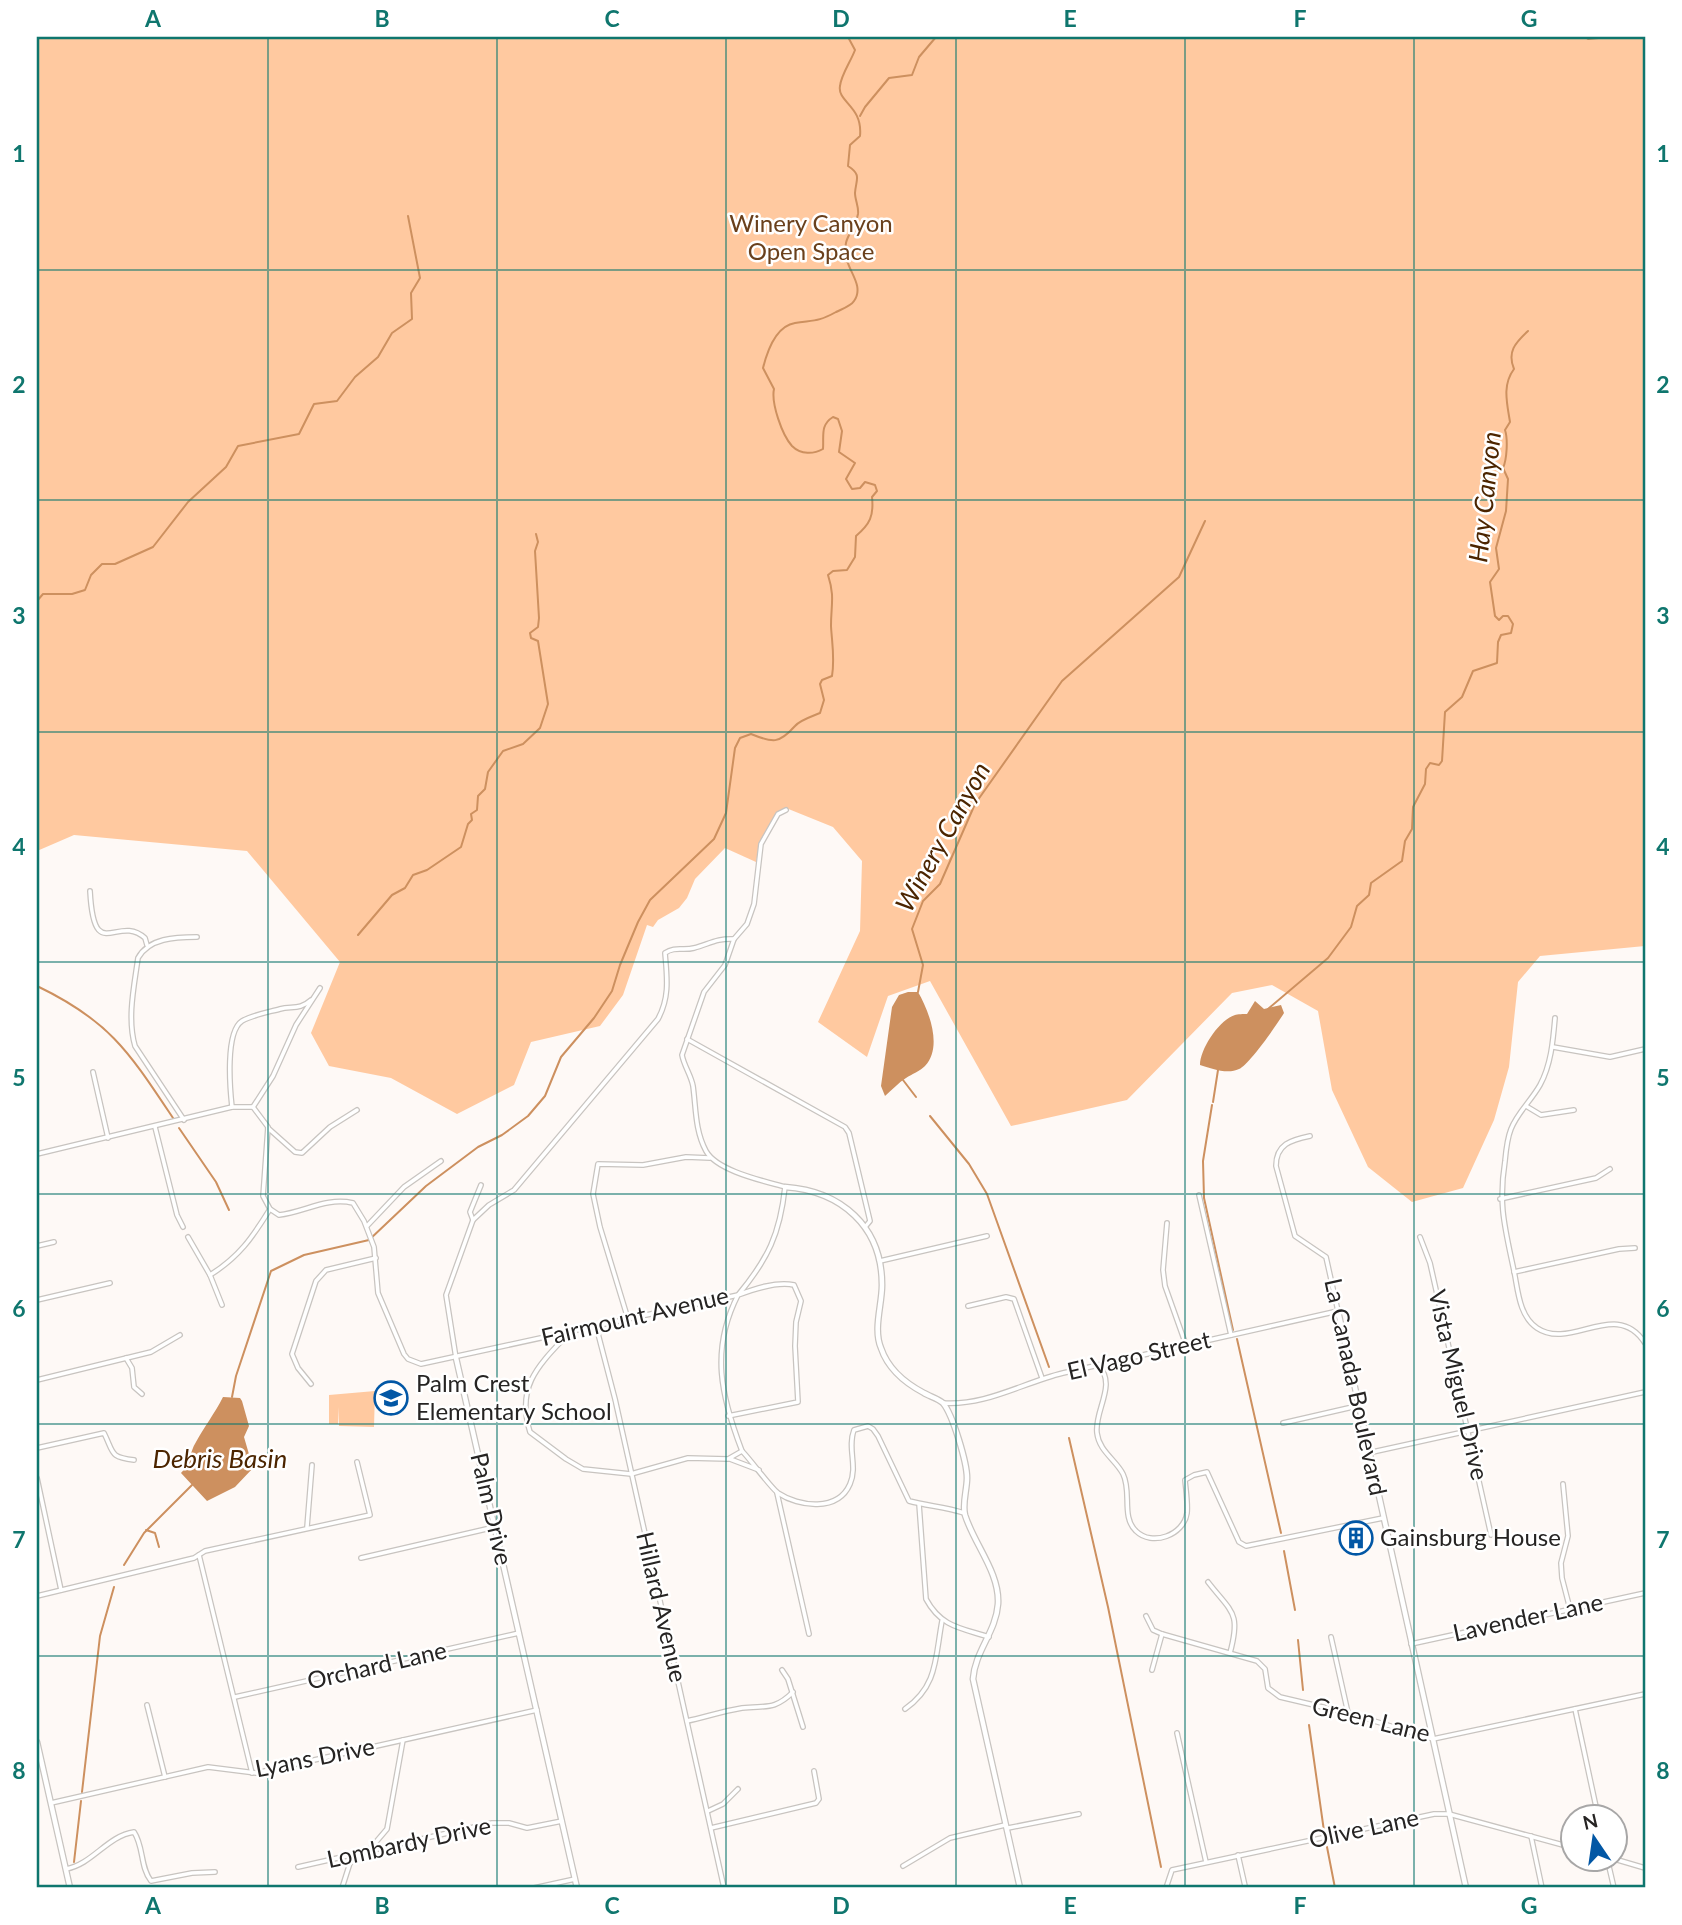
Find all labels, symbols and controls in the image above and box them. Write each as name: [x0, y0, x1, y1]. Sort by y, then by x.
text: A: [144, 4, 162, 32]
text: B: [374, 4, 390, 32]
text: C: [604, 4, 620, 32]
text: D: [832, 4, 850, 32]
text: E: [1063, 4, 1077, 32]
text: F: [1293, 4, 1307, 32]
text: G: [1521, 4, 1537, 32]
text: 1: [12, 139, 26, 167]
text: 1: [1656, 139, 1670, 167]
park label: Winery Canyon Open Space: [729, 208, 893, 265]
text: 2: [12, 370, 26, 398]
text: 2: [1656, 370, 1670, 398]
water label: Hay Canyon: [1461, 430, 1507, 564]
text: 3: [12, 601, 26, 629]
text: 3: [1656, 601, 1670, 629]
water label: Winery Canyon: [888, 756, 996, 917]
text: 4: [12, 832, 26, 860]
text: 4: [1656, 832, 1670, 860]
text: 5: [12, 1063, 26, 1091]
text: 5: [1656, 1063, 1670, 1091]
street label: La Canada Boulevard: [1319, 1275, 1394, 1498]
street label: Fairmount Avenue: [538, 1280, 731, 1351]
street label: Vista Miguel Drive: [1423, 1287, 1495, 1483]
text: 6: [12, 1294, 26, 1322]
text: 6: [1656, 1294, 1670, 1322]
street label: El Vago Street: [1064, 1324, 1214, 1385]
place label: Palm Crest Elementary School: [416, 1368, 612, 1425]
school or university icon: Palm Crest Elementary School: [372, 1379, 410, 1417]
water label: Debris Basin: [153, 1442, 287, 1474]
street label: Palm Drive: [465, 1450, 519, 1568]
building icon: Gainsburg House: [1337, 1519, 1375, 1557]
place label: Gainsburg House: [1380, 1522, 1561, 1551]
text: 7: [12, 1525, 26, 1553]
text: 7: [1656, 1525, 1670, 1553]
street label: Hillard Avenue: [631, 1529, 694, 1685]
street label: Lavender Lane: [1450, 1586, 1605, 1647]
street label: Orchard Lane: [304, 1634, 449, 1695]
street label: Green Lane: [1309, 1690, 1433, 1747]
street label: Lyans Drive: [252, 1731, 377, 1782]
text: 8: [12, 1756, 26, 1784]
text: 8: [1656, 1756, 1670, 1784]
street label: Olive Lane: [1306, 1802, 1421, 1853]
north arrow: [1560, 1802, 1630, 1872]
text: N: [1580, 1808, 1600, 1834]
street label: Lombardy Drive: [324, 1810, 493, 1873]
text: A: [144, 1891, 162, 1919]
text: B: [374, 1891, 390, 1919]
text: C: [604, 1891, 620, 1919]
text: D: [832, 1891, 850, 1919]
text: E: [1063, 1891, 1077, 1919]
text: F: [1293, 1891, 1307, 1919]
text: G: [1521, 1891, 1537, 1919]

